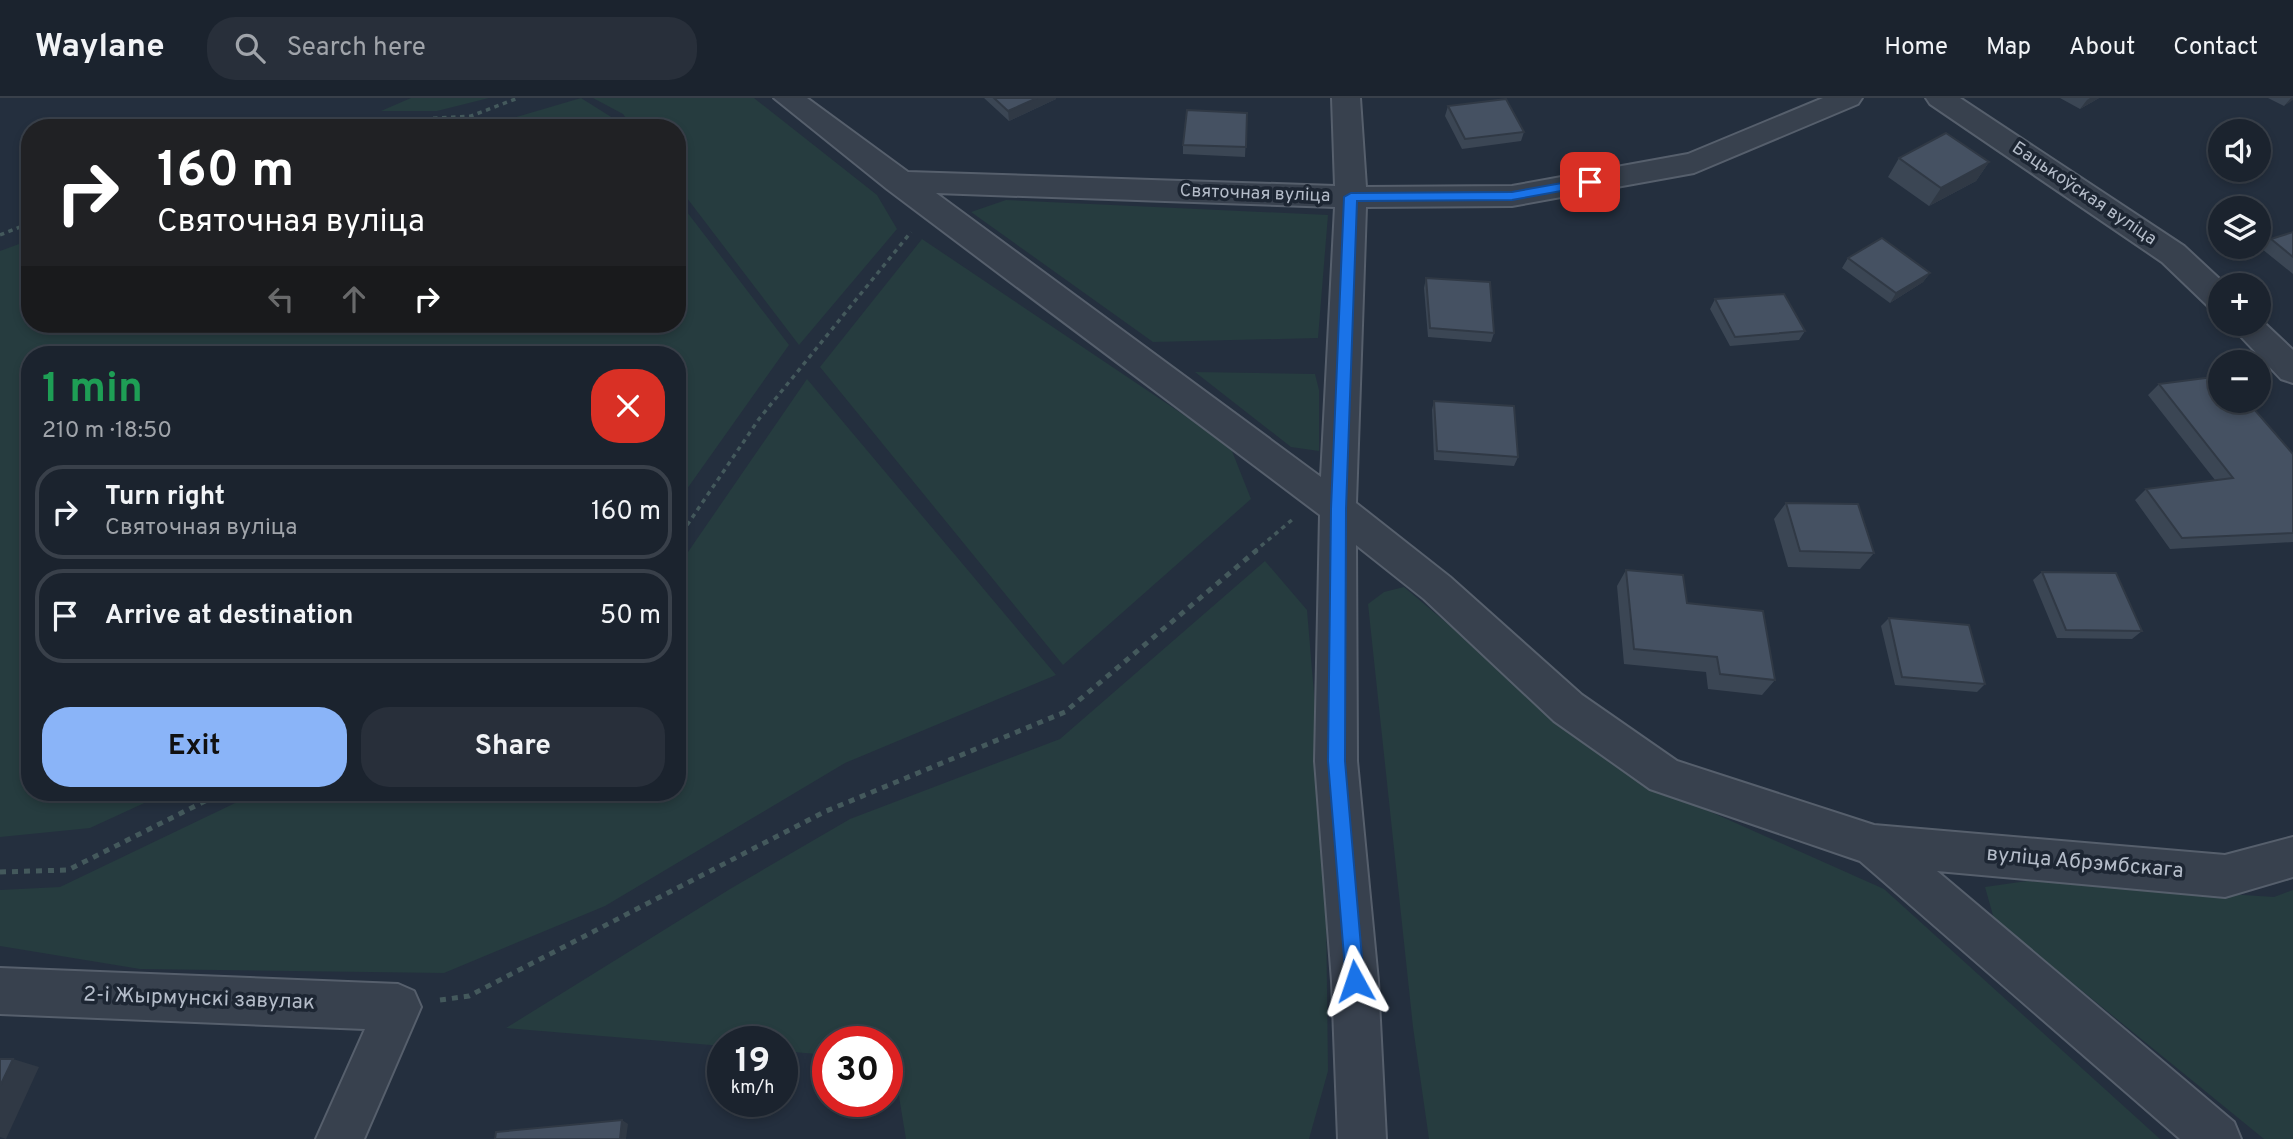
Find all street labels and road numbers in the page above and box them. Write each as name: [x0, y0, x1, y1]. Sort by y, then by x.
street label: Бацькоўская вуліца: [2007, 137, 2161, 251]
street label: Святочная вуліца: [1179, 180, 1331, 208]
street label: вуліца Абрэмбскага: [1985, 841, 2185, 885]
street label: 2-і Жырмунскі завулак: [83, 981, 315, 1017]

